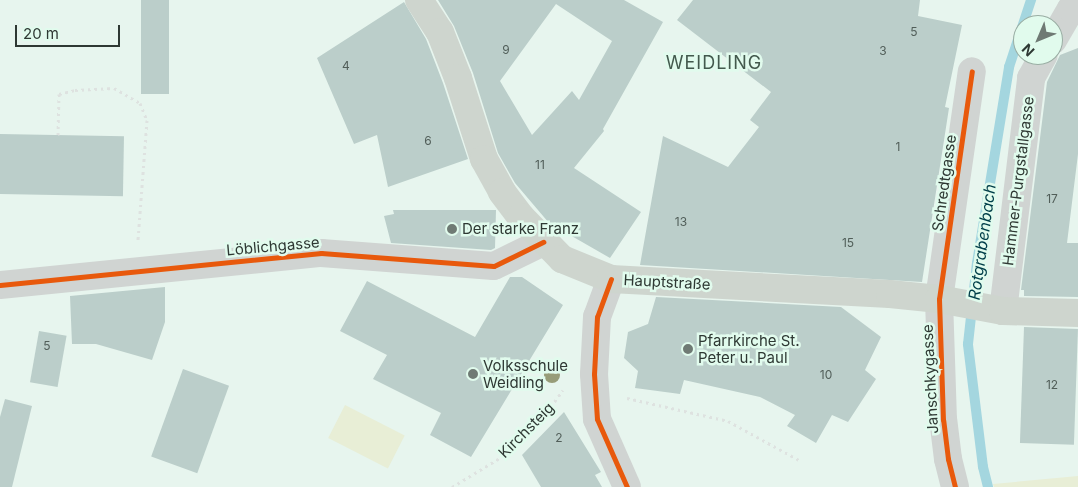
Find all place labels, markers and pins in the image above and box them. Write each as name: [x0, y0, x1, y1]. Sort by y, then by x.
place label: Der starke Franz: [462, 220, 579, 238]
marker: Der starke Franz: [446, 223, 458, 235]
place label: Pfarrkirche St. Peter u. Paul: [698, 331, 800, 366]
marker: Pfarrkirche St. Peter u. Paul: [682, 343, 694, 355]
place label: Volksschule Weidling: [483, 356, 568, 391]
marker: Volksschule Weidling: [467, 368, 479, 380]

